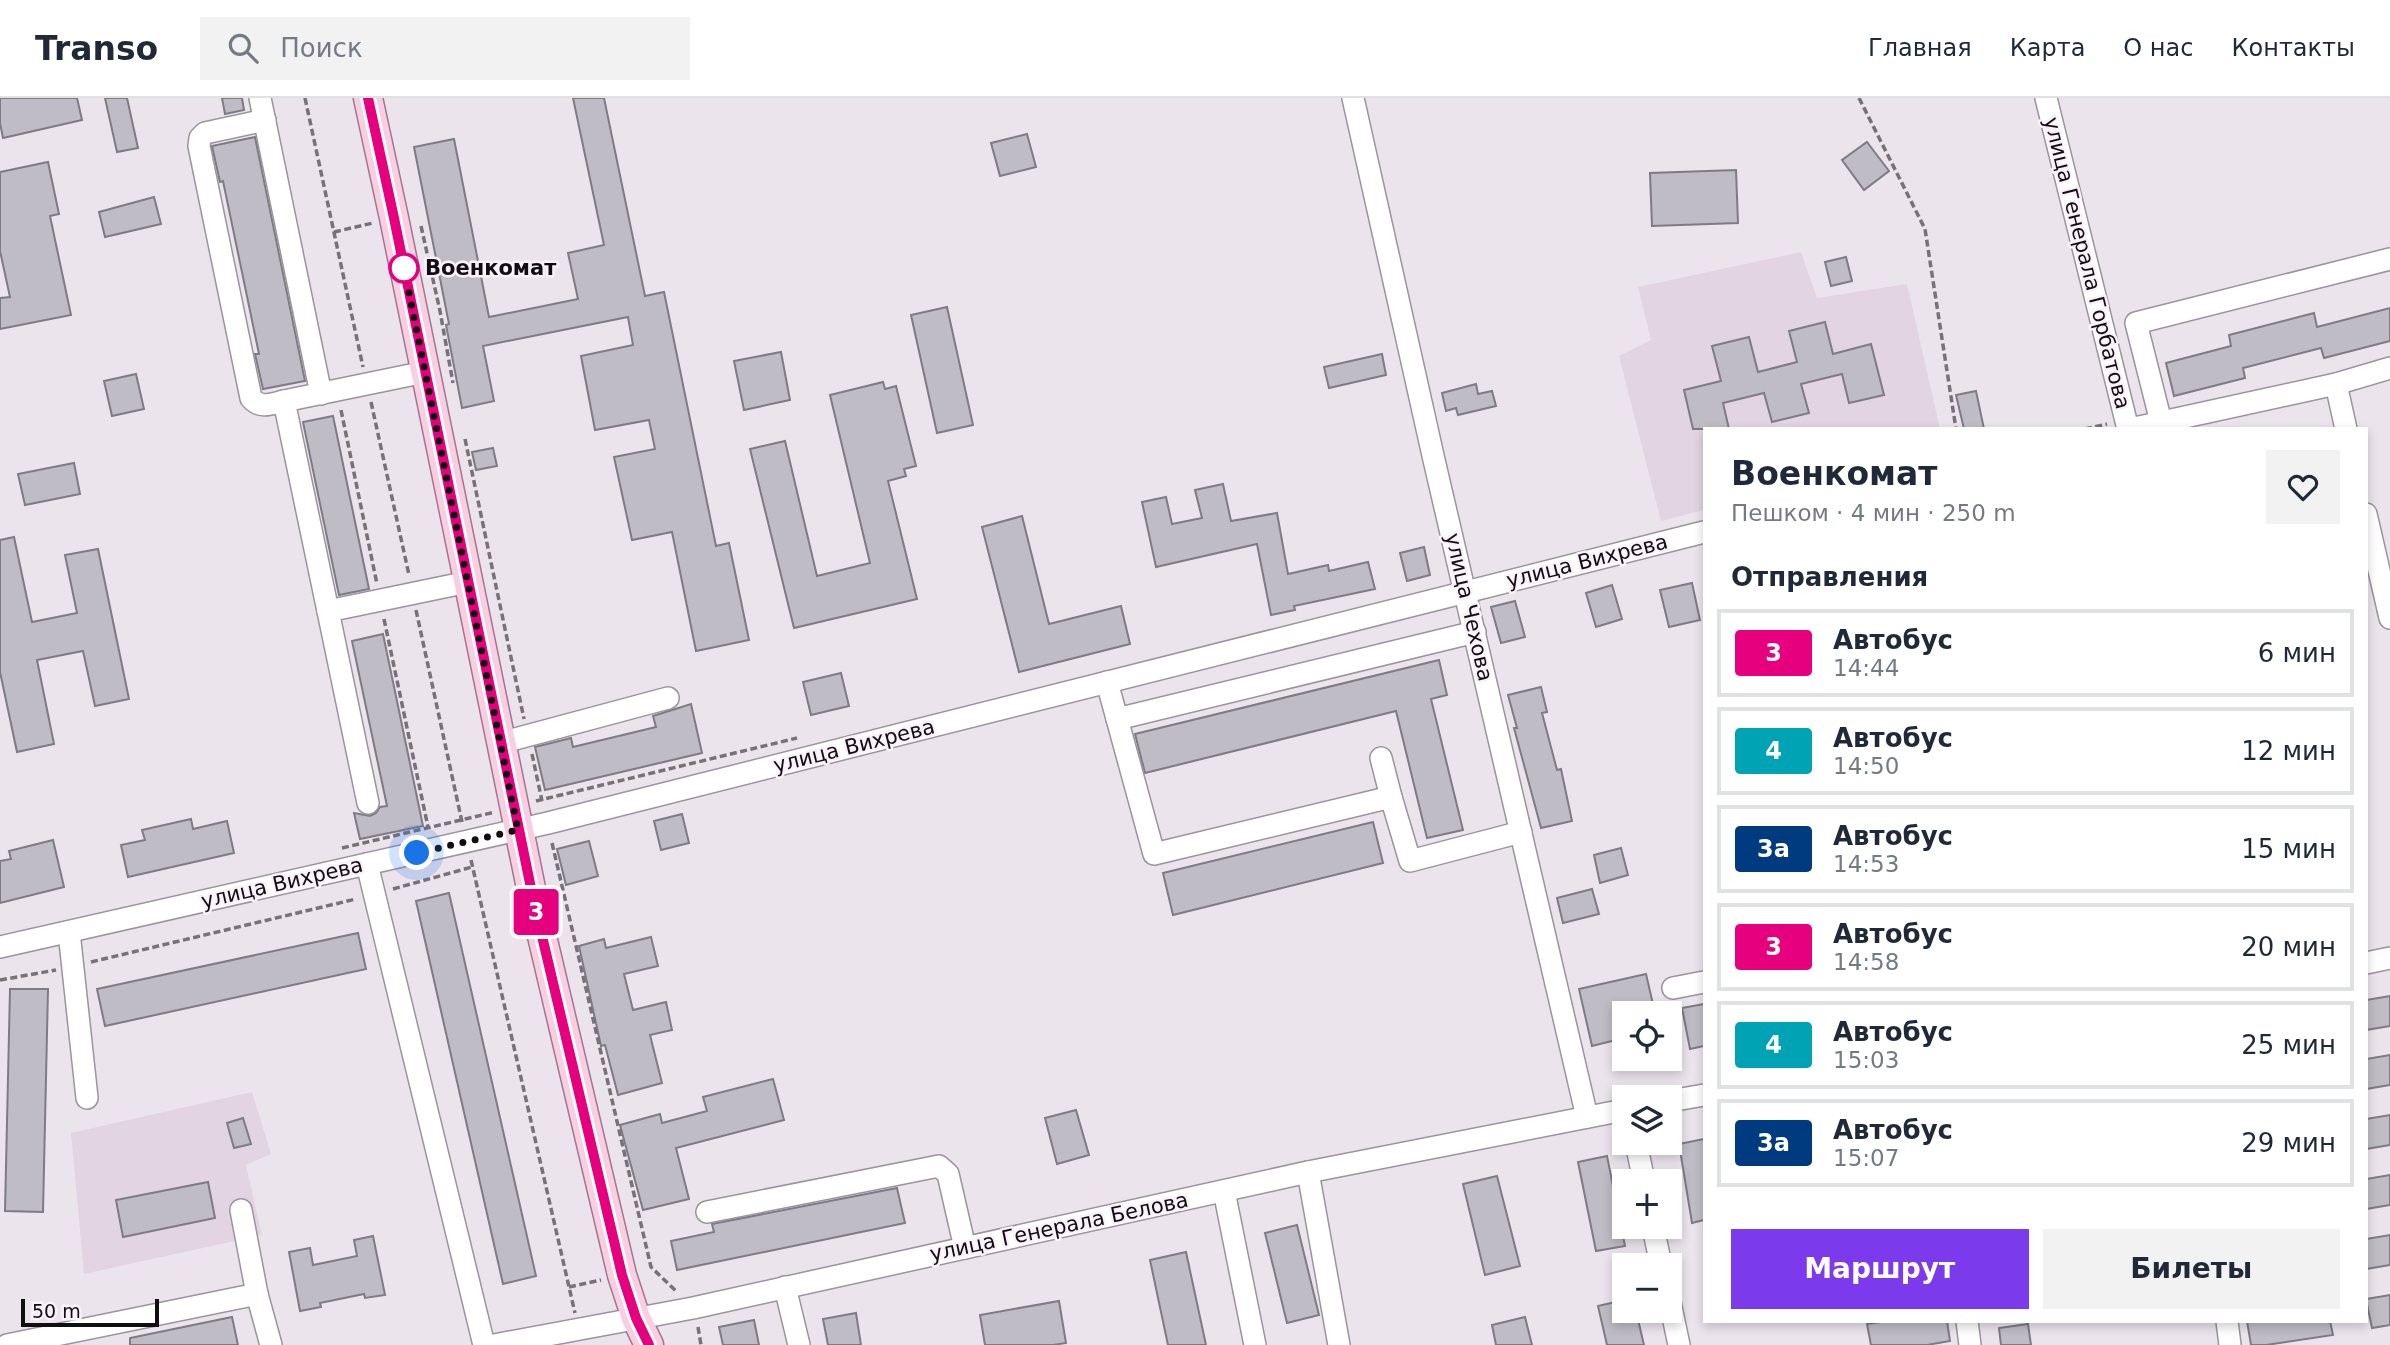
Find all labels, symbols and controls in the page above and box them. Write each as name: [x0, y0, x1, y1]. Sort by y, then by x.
search box: [200, 17, 690, 80]
text: Transo: [35, 29, 158, 68]
icon: search: [224, 29, 262, 67]
text: Поиск: [280, 33, 363, 63]
text: Главная: [1868, 34, 1972, 62]
text: Карта: [2010, 34, 2085, 62]
text: О нас: [2123, 34, 2193, 62]
text: Контакты: [2231, 34, 2355, 62]
street label: улица Генерала Горбатова: [2039, 115, 2135, 411]
marker: Военкомат: [389, 253, 419, 283]
place label: Военкомат: [425, 256, 557, 280]
button: heart: [2266, 450, 2340, 524]
text: Военкомат: [1731, 454, 1937, 493]
text: Пешком · 4 мин · 250 m: [1731, 500, 2016, 526]
street label: улица Вихрева: [1504, 529, 1670, 593]
street label: улица Чехова: [1440, 531, 1498, 683]
text: Отправления: [1731, 562, 1928, 592]
text: Автобус: [1833, 625, 1953, 655]
text: 6 мин: [2258, 638, 2336, 668]
text: 3: [1765, 639, 1782, 667]
text: 14:44: [1833, 655, 1899, 681]
street label: улица Вихрева: [771, 714, 937, 778]
text: Автобус: [1833, 723, 1953, 753]
text: 12 мин: [2241, 736, 2336, 766]
text: 4: [1765, 737, 1782, 765]
text: 14:50: [1833, 753, 1899, 779]
text: Автобус: [1833, 821, 1953, 851]
text: 15 мин: [2241, 834, 2336, 864]
your location: [399, 835, 434, 870]
text: 3а: [1757, 835, 1790, 863]
text: 14:53: [1833, 851, 1899, 877]
street label: улица Вихрева: [199, 853, 365, 913]
line badge: 3: [513, 889, 559, 935]
text: 3: [528, 898, 544, 926]
text: Автобус: [1833, 919, 1953, 949]
text: 20 мин: [2241, 932, 2336, 962]
text: 3: [1765, 933, 1782, 961]
text: 14:58: [1833, 949, 1899, 975]
map controls: [1612, 1001, 1682, 1323]
button: locate: [1612, 1001, 1682, 1071]
text: Автобус: [1833, 1017, 1953, 1047]
text: 25 мин: [2241, 1030, 2336, 1060]
text: 4: [1765, 1031, 1782, 1059]
text: 15:03: [1833, 1047, 1899, 1073]
button: layers: [1612, 1085, 1682, 1155]
text: Автобус: [1833, 1115, 1953, 1145]
text: 29 мин: [2241, 1128, 2336, 1158]
text: 3а: [1757, 1129, 1790, 1157]
text: 15:07: [1833, 1145, 1899, 1171]
button: +: [1612, 1169, 1682, 1239]
street label: улица Генерала Белова: [928, 1188, 1190, 1266]
button: Маршрут: [1731, 1229, 2029, 1309]
button: Билеты: [2043, 1229, 2340, 1309]
button: −: [1612, 1253, 1682, 1323]
scale bar: [21, 1296, 159, 1328]
text: 50 m: [32, 1300, 81, 1322]

